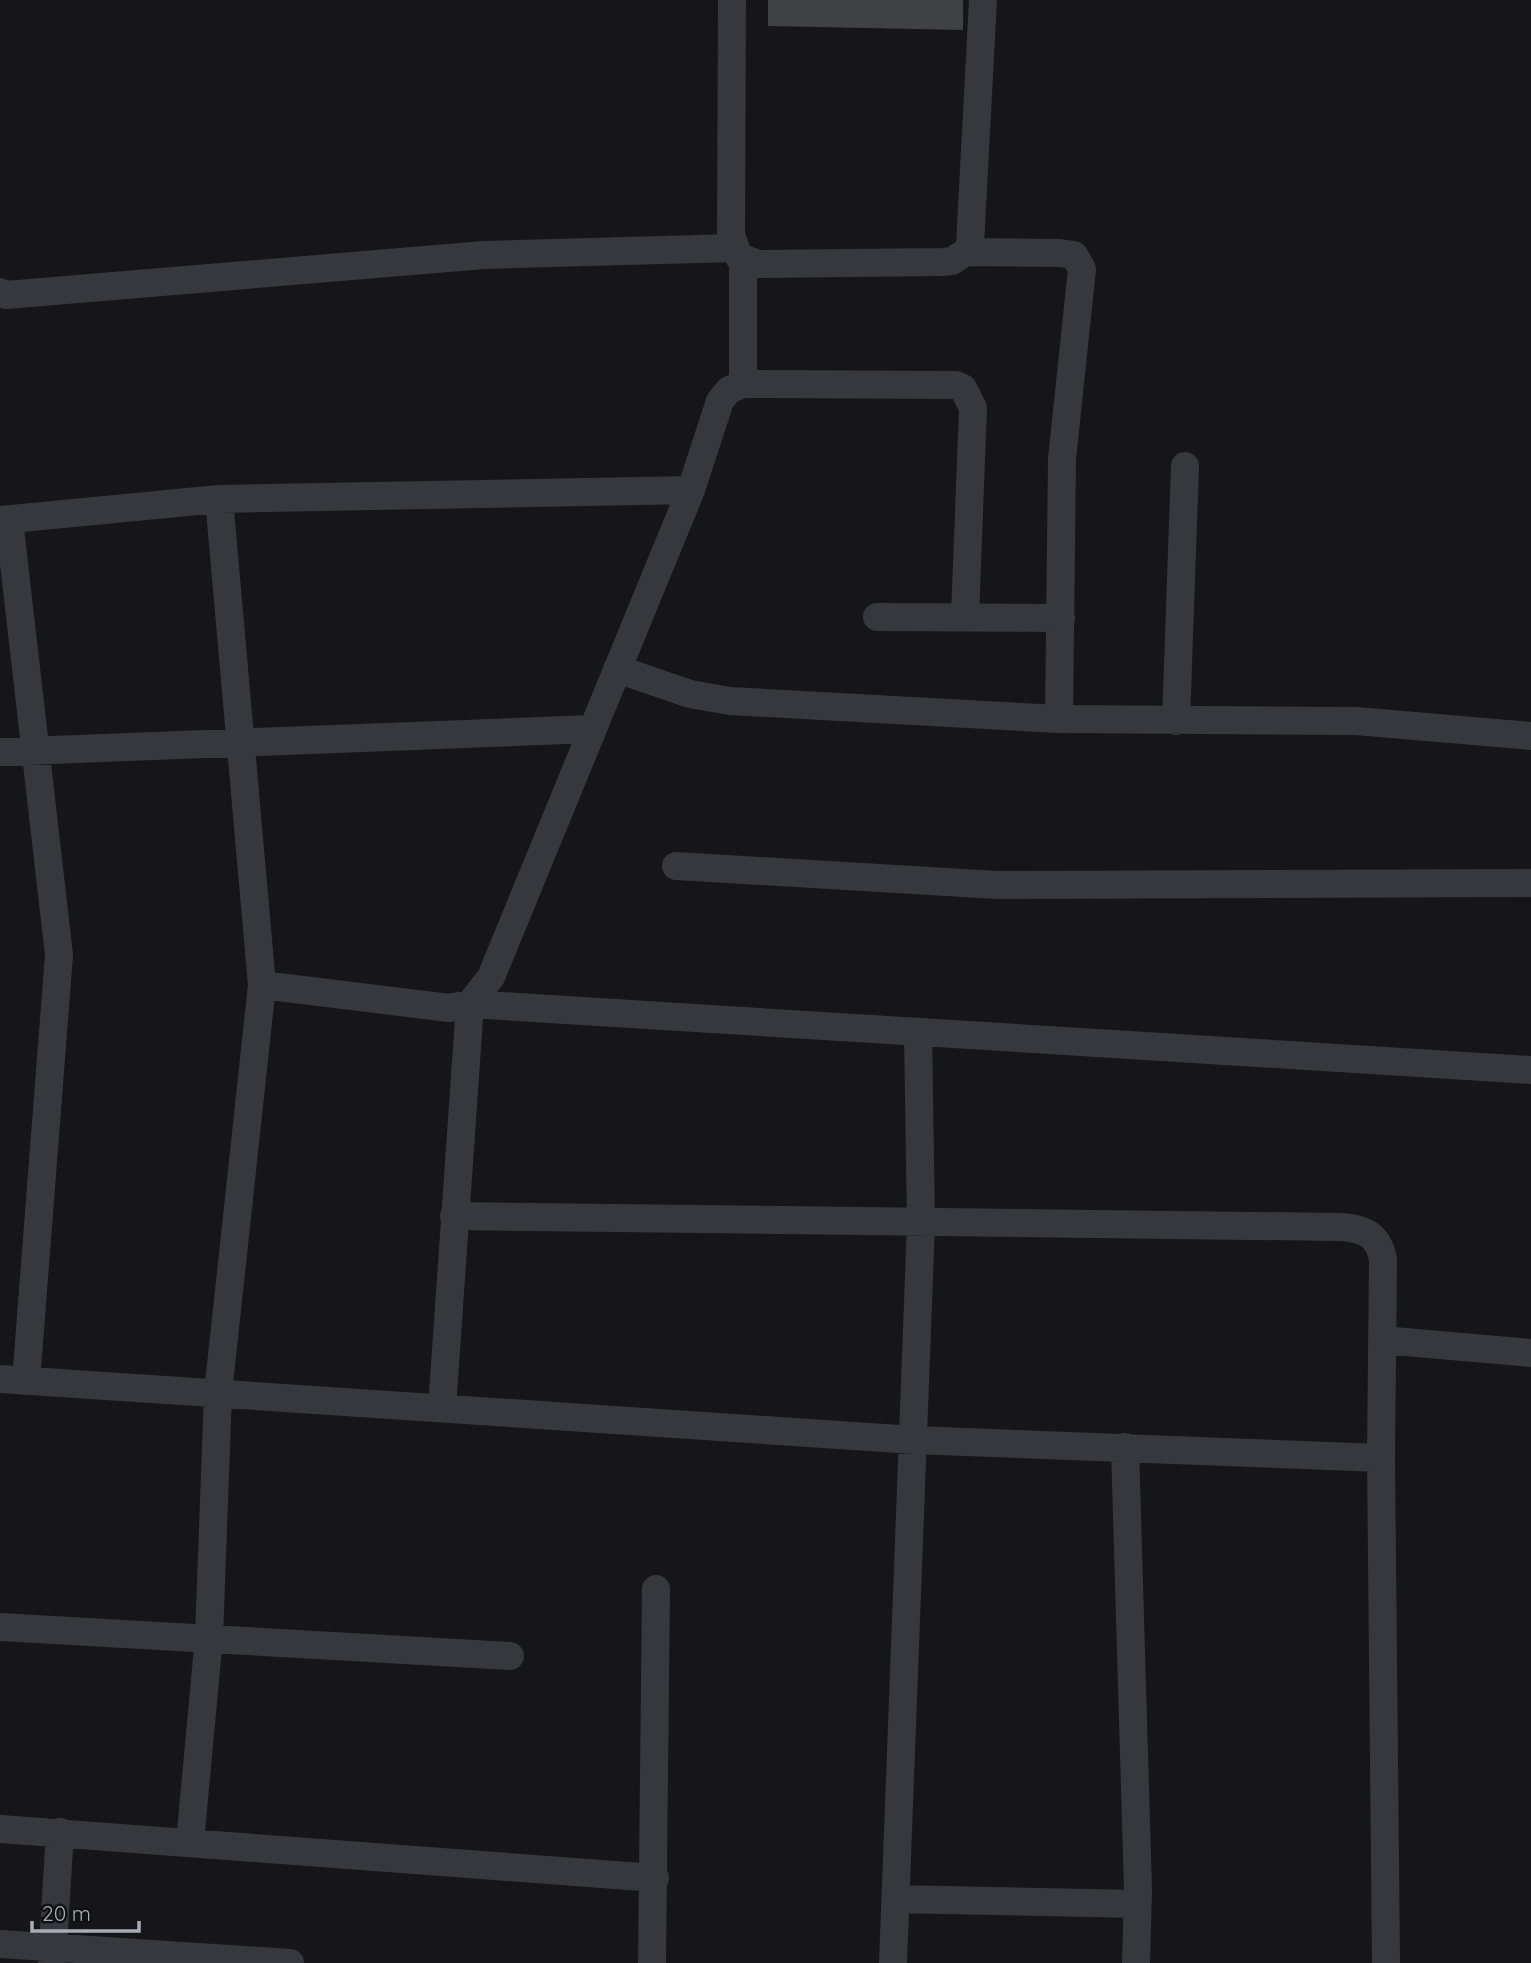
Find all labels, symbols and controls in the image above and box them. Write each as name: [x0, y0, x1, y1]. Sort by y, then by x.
scale bar: [32, 1890, 138, 1934]
text: 20 m: [42, 1900, 91, 1926]

